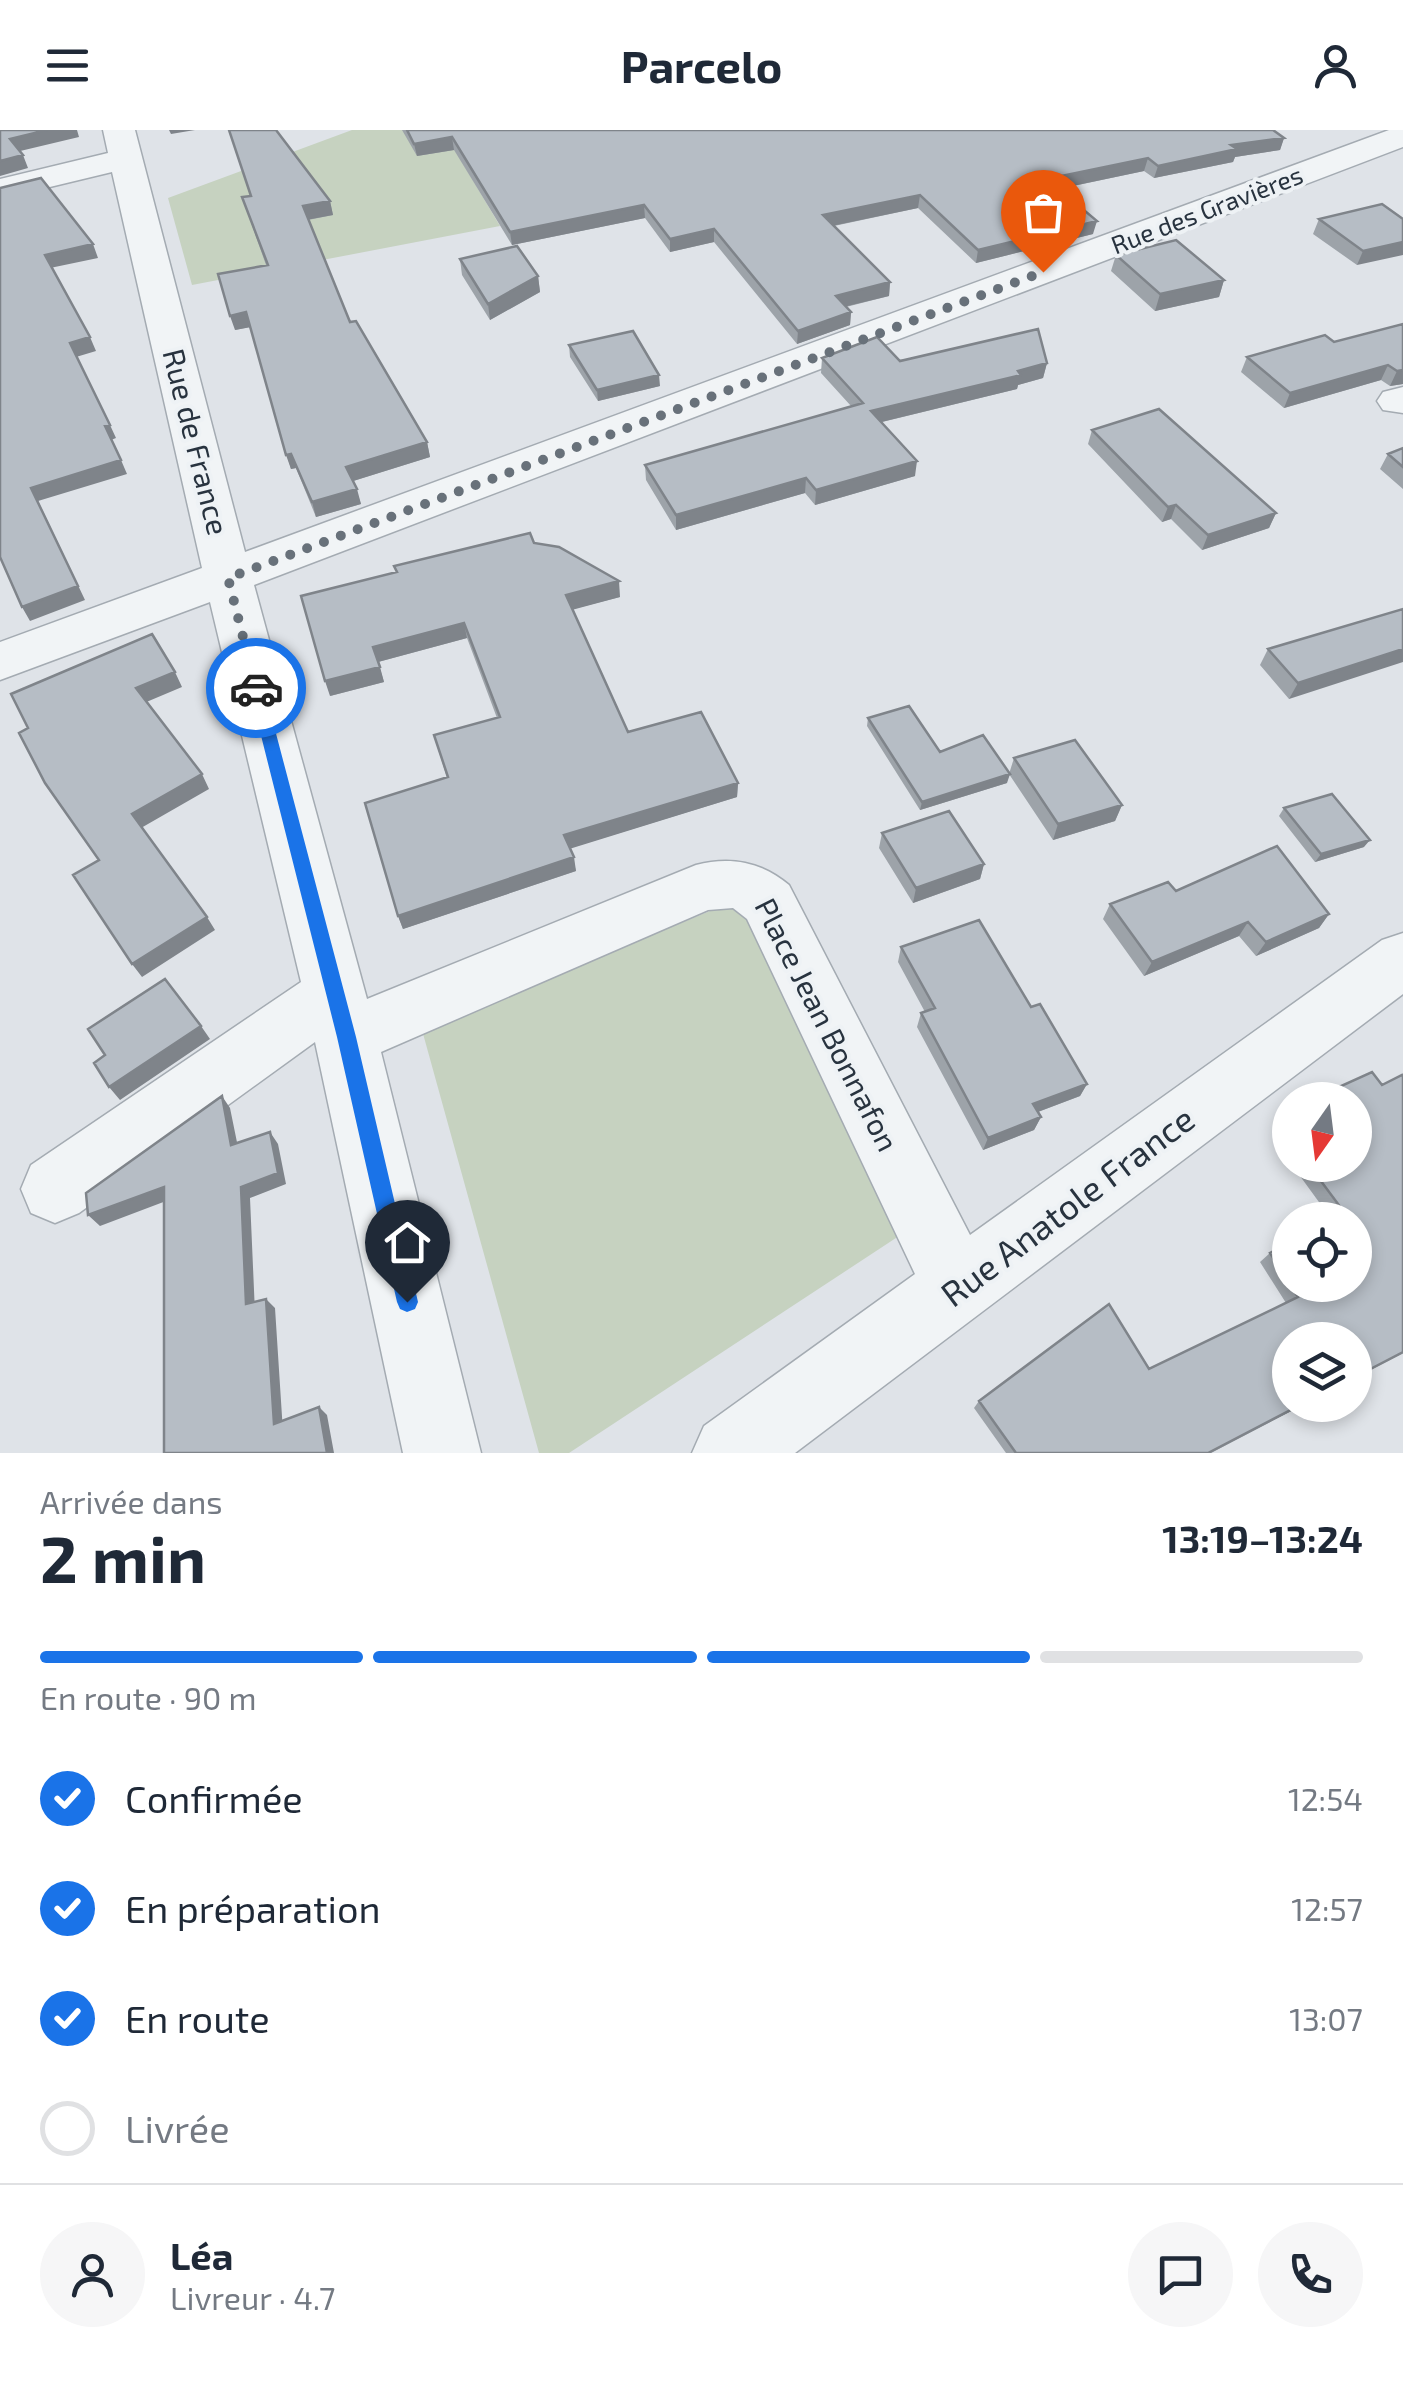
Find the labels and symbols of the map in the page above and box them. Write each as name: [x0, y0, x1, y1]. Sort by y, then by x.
street label: Rue des Gravières: [1107, 159, 1307, 259]
pin: [1001, 170, 1086, 273]
street label: Rue de France: [156, 345, 237, 538]
courier: [206, 638, 306, 738]
street label: Place Jean Bonnafon: [748, 892, 907, 1157]
north arrow: [1272, 1082, 1372, 1182]
street label: Rue Anatole France: [932, 1096, 1202, 1314]
pin: [365, 1200, 450, 1303]

